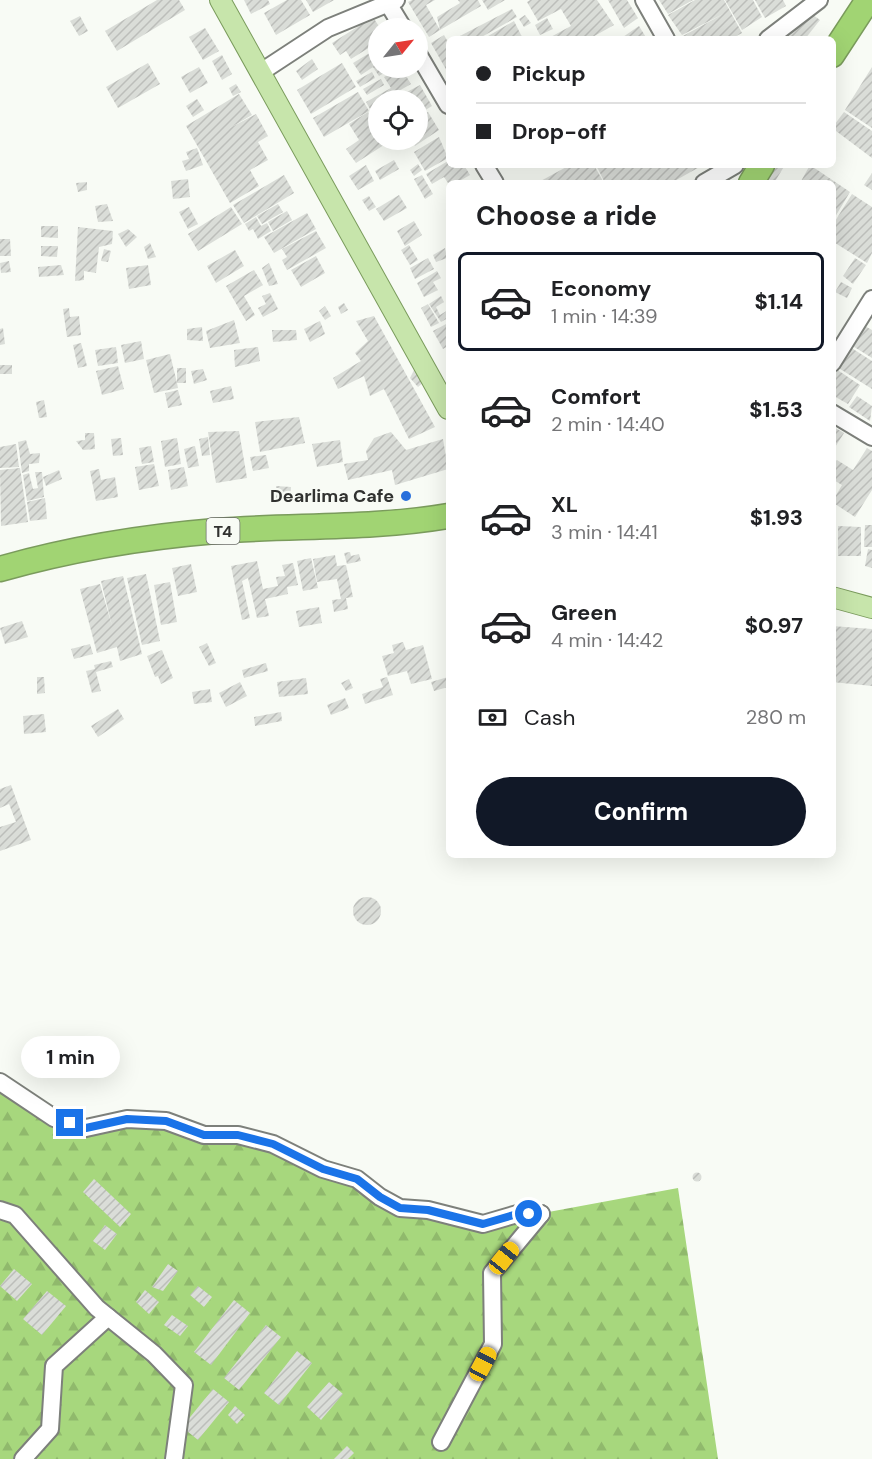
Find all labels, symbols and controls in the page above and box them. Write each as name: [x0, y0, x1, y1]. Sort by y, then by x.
north arrow: [368, 18, 428, 78]
map controls: [368, 18, 428, 150]
text: Pickup: [512, 59, 586, 88]
button: locate: [368, 90, 428, 150]
text: Drop-off: [512, 117, 607, 146]
text: Choose a ride: [476, 198, 657, 233]
text: Economy: [551, 274, 651, 303]
icon: car: [479, 275, 533, 329]
text: $1.14: [755, 287, 803, 316]
text: 1 min · 14:39: [551, 303, 657, 329]
text: Comfort: [551, 382, 641, 411]
icon: car: [479, 383, 533, 437]
text: $1.53: [749, 395, 803, 424]
text: 2 min · 14:40: [551, 411, 665, 437]
place label: Dearlima Cafe: [270, 484, 394, 508]
marker: Dearlima Cafe: [399, 489, 413, 503]
text: XL: [551, 490, 578, 519]
icon: car: [479, 491, 533, 545]
text: $1.93: [750, 503, 803, 532]
road number: T4: [206, 518, 240, 544]
text: 3 min · 14:41: [551, 519, 658, 545]
text: Green: [551, 598, 617, 627]
icon: car: [479, 599, 533, 653]
text: $0.97: [745, 611, 803, 640]
text: 4 min · 14:42: [551, 627, 663, 653]
icon: cash: [476, 701, 509, 734]
text: Cash: [524, 703, 575, 732]
text: 280 m: [746, 704, 806, 730]
button: Confirm: [476, 777, 806, 846]
callout: 1 min: [20, 1036, 119, 1078]
text: 1 min: [46, 1044, 95, 1070]
route end: [56, 1109, 83, 1136]
route start: [515, 1200, 542, 1227]
car: [486, 1238, 522, 1278]
car: [467, 1344, 499, 1384]

